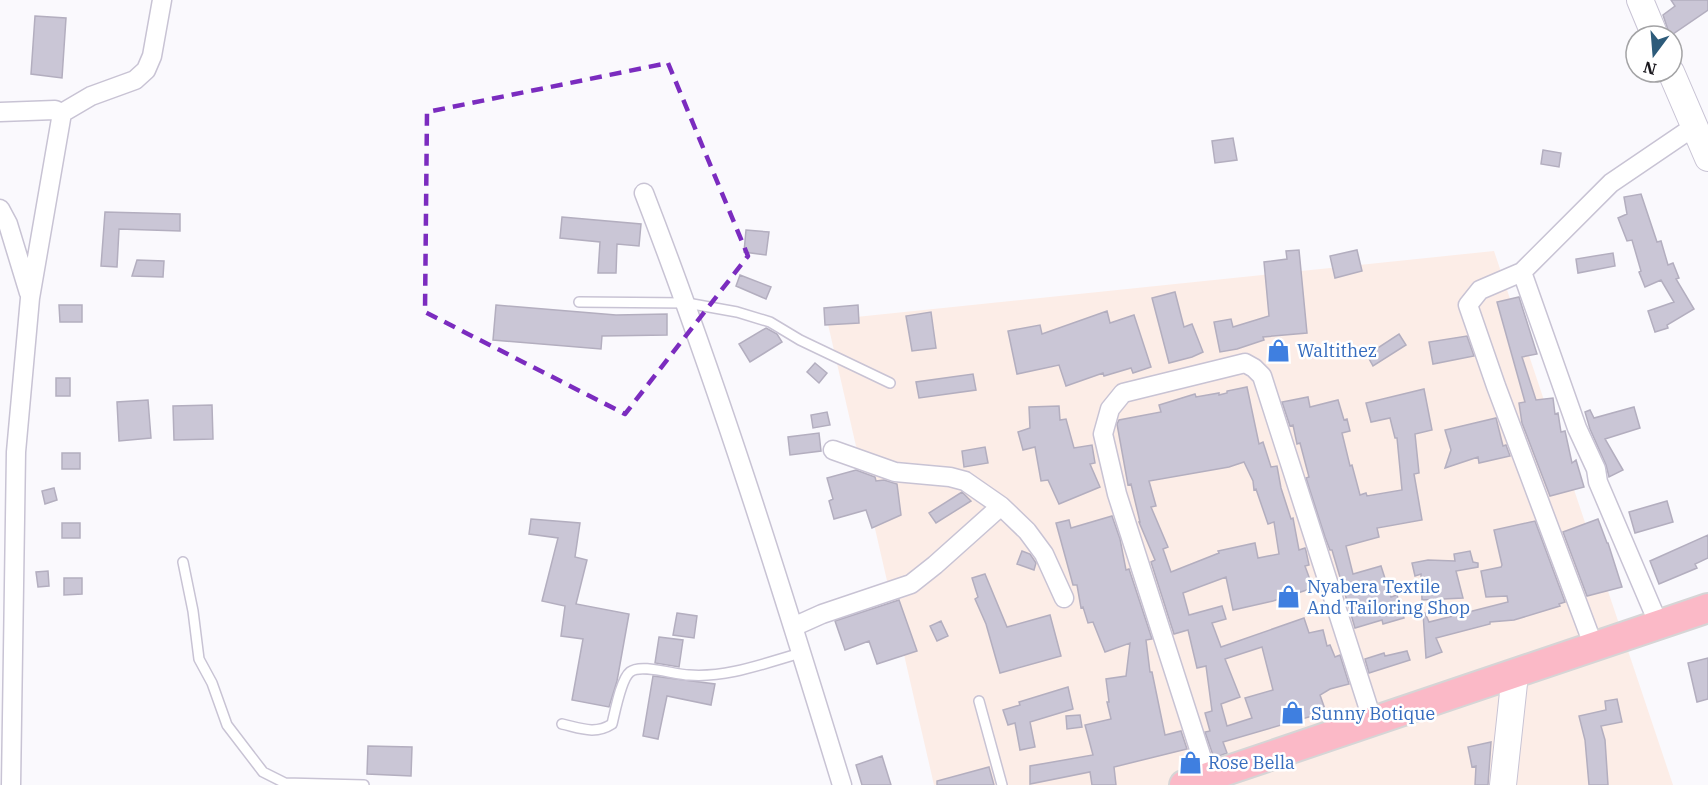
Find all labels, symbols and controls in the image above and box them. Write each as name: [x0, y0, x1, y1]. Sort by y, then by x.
north arrow: [1624, 24, 1684, 84]
text: N: [1641, 57, 1659, 80]
shop icon: Waltithez: [1266, 337, 1292, 363]
place label: Waltithez: [1297, 339, 1377, 362]
place label: Nyabera Textile And Tailoring Shop: [1307, 575, 1470, 619]
shop icon: Nyabera Textile And Tailoring Shop: [1276, 583, 1302, 609]
shop icon: Sunny Botique: [1280, 700, 1306, 726]
place label: Sunny Botique: [1311, 702, 1435, 725]
shop icon: Rose Bella: [1177, 749, 1203, 775]
place label: Rose Bella: [1208, 751, 1295, 774]

